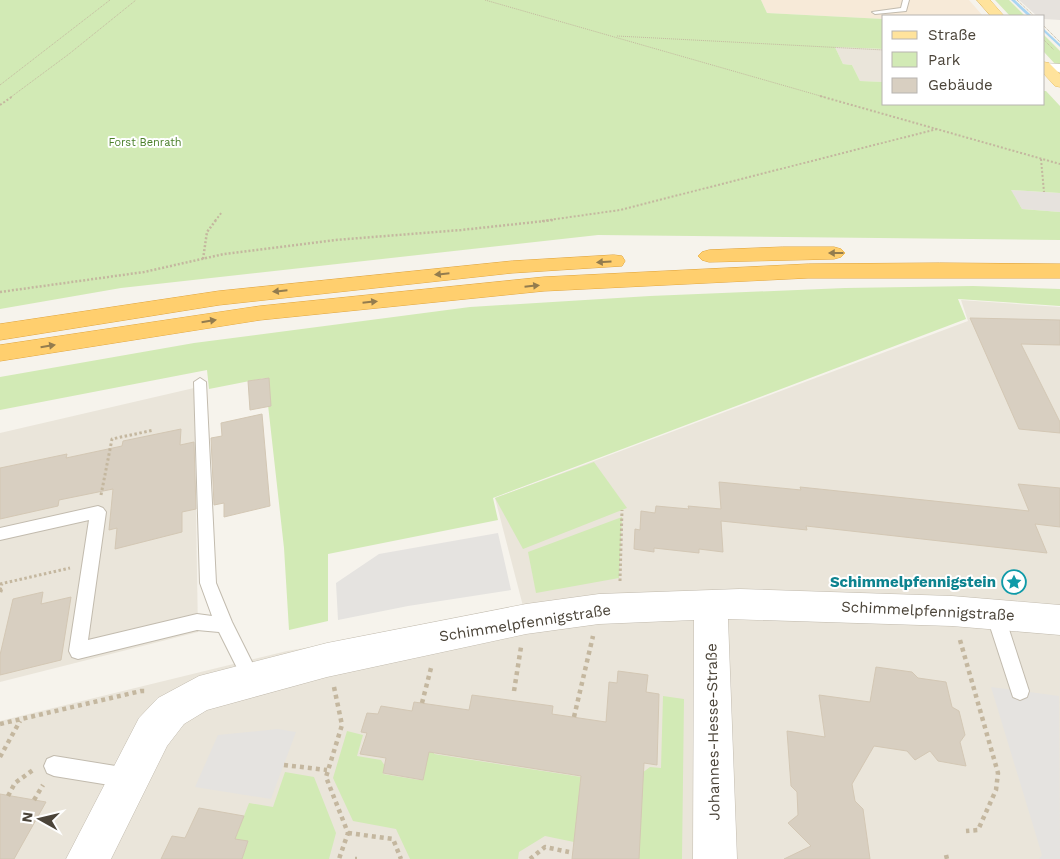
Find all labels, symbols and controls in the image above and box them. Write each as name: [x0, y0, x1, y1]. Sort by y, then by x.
legend: [882, 15, 1045, 105]
text: Straße: [928, 26, 976, 44]
text: Park: [928, 51, 961, 69]
text: Gebäude: [928, 76, 993, 94]
park label: Forst Benrath: [108, 136, 182, 149]
one-way arrow: [828, 249, 844, 257]
one-way arrow: [596, 258, 612, 266]
one-way arrow: [434, 270, 450, 278]
one-way arrow: [524, 282, 540, 290]
one-way arrow: [272, 288, 288, 296]
one-way arrow: [362, 298, 378, 306]
one-way arrow: [201, 317, 217, 325]
one-way arrow: [41, 341, 57, 349]
place icon: Schimmelpfennigstein: [1001, 569, 1027, 595]
place label: Schimmelpfennigstein: [830, 573, 996, 591]
street label: Schimmelpfennigstraße: [841, 597, 1015, 625]
street label: Schimmelpfennigstraße: [438, 601, 612, 645]
street label: Johannes-Hesse-Straße: [702, 643, 724, 821]
north arrow: [15, 794, 65, 844]
text: N: [18, 811, 36, 823]

